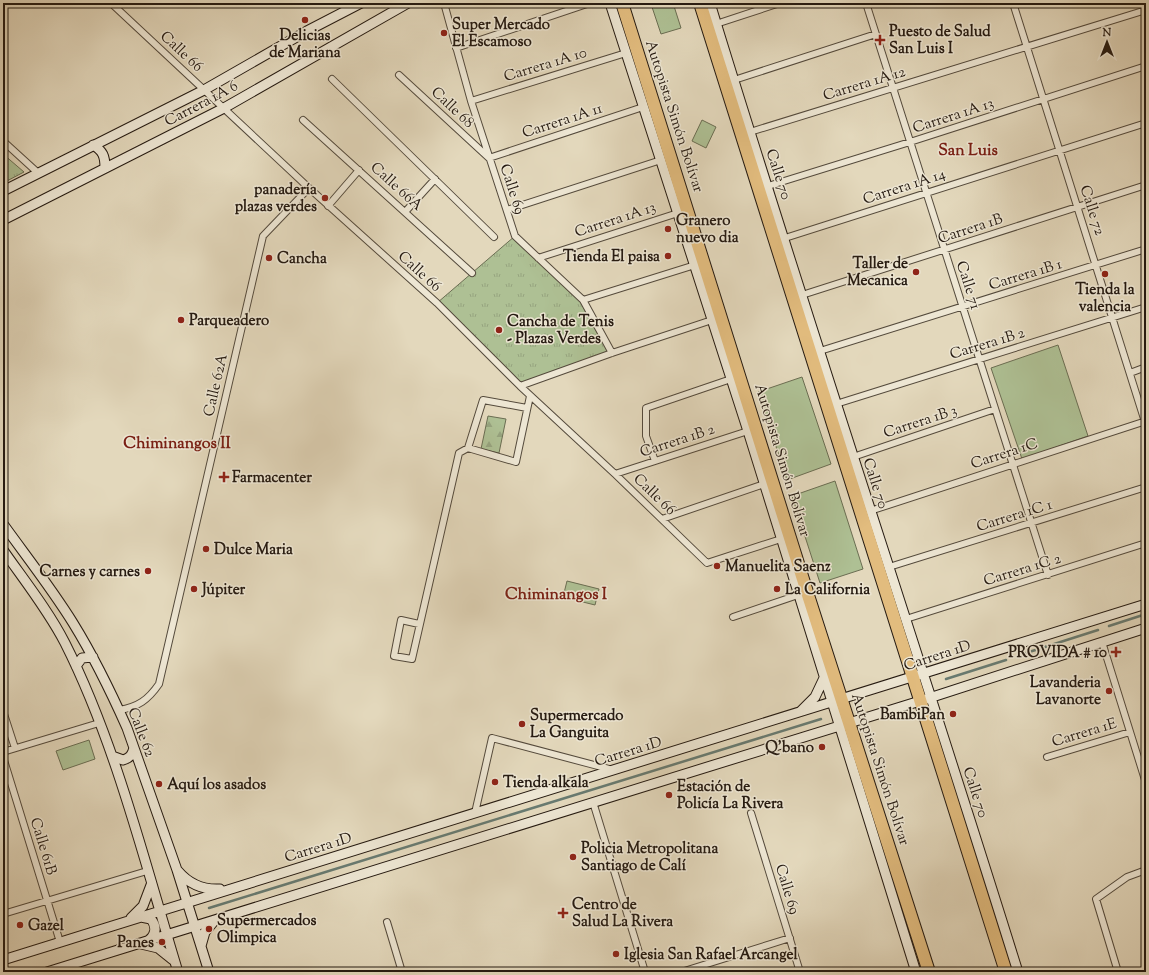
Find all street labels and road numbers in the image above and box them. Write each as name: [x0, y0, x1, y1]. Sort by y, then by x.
street label: Calle 66: [155, 27, 207, 78]
street label: Autopista Simón Bolívar: [639, 38, 708, 196]
street label: Carrera 1A 10: [501, 43, 590, 88]
street label: Carrera 1A 12: [821, 62, 908, 107]
street label: Carrera 1A 6: [161, 76, 242, 132]
street label: Calle 68: [426, 83, 478, 134]
street label: Carrera 1A 13: [910, 93, 997, 139]
street label: Carrera 1A 11: [520, 99, 605, 144]
street label: Calle 70: [759, 146, 796, 203]
street label: Calle 66A: [365, 158, 427, 216]
street label: Calle 69: [494, 162, 530, 217]
street label: Carrera 1A 14: [860, 164, 949, 211]
street label: Calle 72: [1074, 183, 1110, 238]
street label: Carrera 1A 13: [572, 197, 659, 243]
street label: Carrera 1B: [935, 209, 1006, 250]
street label: Calle 66: [393, 247, 445, 297]
street label: Carrera 1B 1: [986, 254, 1065, 296]
street label: Calle 71: [950, 259, 985, 312]
street label: Carrera 1B 2: [947, 323, 1027, 366]
street label: Calle 62A: [199, 352, 234, 419]
street label: Autopista Simón Bolívar: [748, 381, 815, 540]
street label: Carrera 1B 3: [881, 401, 960, 444]
street label: Carrera 1B 2: [637, 419, 717, 463]
street label: Carrera 1C: [968, 434, 1041, 475]
street label: Calle 70: [856, 455, 893, 512]
street label: Calle 66: [628, 469, 680, 521]
street label: Carrera 1C 1: [974, 495, 1055, 538]
street label: Carrera 1C 2: [981, 549, 1064, 592]
street label: Carrera 1D: [901, 636, 974, 677]
street label: Autopista Simón Bolívar: [845, 691, 914, 849]
street label: Calle 62: [122, 705, 160, 760]
street label: Carrera 1E: [1049, 714, 1119, 753]
street label: Carrera 1D: [592, 732, 665, 773]
street label: Calle 70: [956, 764, 993, 821]
street label: Calle 61B: [24, 815, 61, 878]
street label: Carrera 1D: [282, 828, 355, 869]
street label: Calle 69: [769, 862, 804, 917]

